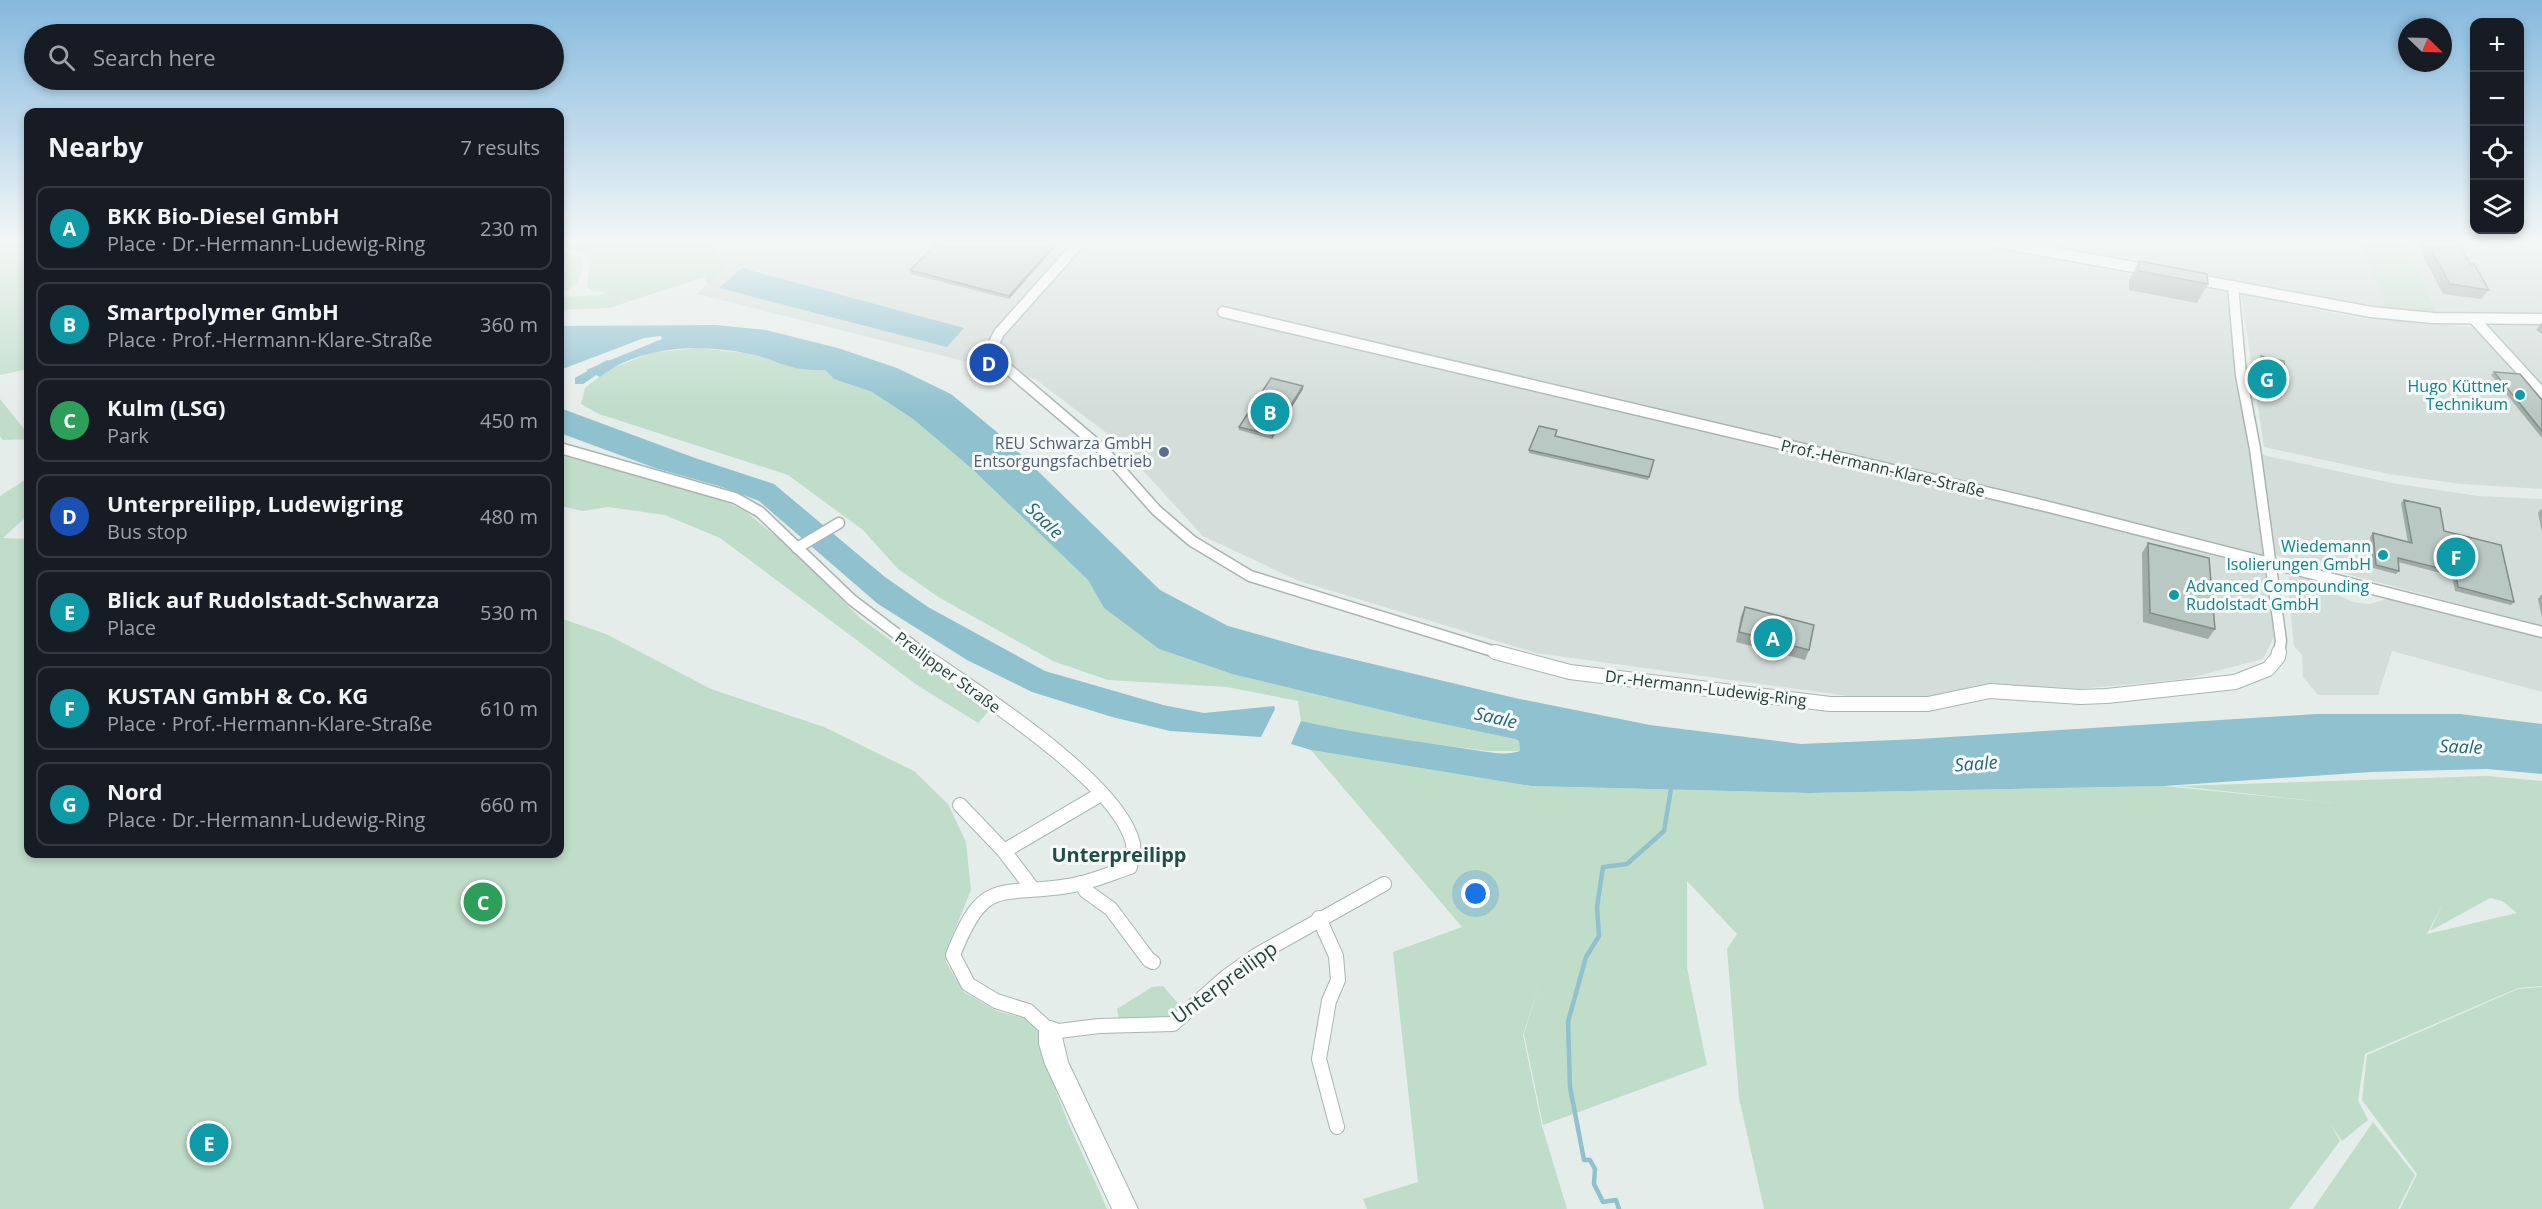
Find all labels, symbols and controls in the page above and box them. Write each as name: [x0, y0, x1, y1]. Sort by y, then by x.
north arrow: [2398, 18, 2452, 72]
map controls: [2470, 18, 2524, 234]
button: +: [2470, 18, 2524, 72]
search box: [24, 24, 564, 90]
icon: search: [45, 41, 78, 74]
text: Search here: [93, 42, 216, 72]
button: −: [2470, 72, 2524, 126]
button: locate: [2470, 126, 2524, 180]
text: Nearby: [48, 129, 143, 165]
text: 7 results: [460, 134, 540, 161]
button: layers: [2470, 180, 2524, 234]
text: BKK Bio-Diesel GmbH: [107, 200, 340, 230]
text: A: [63, 215, 76, 242]
text: 230 m: [480, 215, 538, 242]
text: Place · Dr.-Hermann-Ludewig-Ring: [107, 230, 425, 257]
text: Smartpolymer GmbH: [107, 296, 339, 326]
text: B: [63, 311, 76, 338]
text: 360 m: [480, 311, 538, 338]
text: Place · Prof.-Hermann-Klare-Straße: [107, 326, 432, 353]
pin: D: [970, 340, 1008, 386]
pin: G: [2248, 356, 2286, 401]
place label: Hugo Küttner Technikum: [2408, 375, 2508, 415]
marker: Hugo Küttner Technikum: [2513, 388, 2527, 402]
pin: B: [1250, 390, 1290, 434]
text: Kulm (LSG): [107, 392, 226, 422]
text: C: [63, 407, 76, 434]
text: 450 m: [480, 407, 538, 434]
text: Park: [107, 422, 149, 449]
place label: REU Schwarza GmbH Entsorgungsfachbetrieb: [974, 432, 1152, 472]
street label: Prof.-Hermann-Klare-Straße: [1779, 434, 1987, 502]
marker: REU Schwarza GmbH Entsorgungsfachbetrieb: [1157, 445, 1171, 459]
text: Unterpreilipp, Ludewigring: [107, 488, 403, 518]
water label: Saale: [1021, 496, 1069, 544]
text: D: [62, 503, 77, 530]
text: 480 m: [480, 503, 538, 530]
text: Bus stop: [107, 518, 188, 545]
pin: F: [2436, 534, 2476, 580]
place label: Wiedemann Isolierungen GmbH: [2226, 535, 2371, 575]
marker: Wiedemann Isolierungen GmbH: [2376, 548, 2390, 562]
place label: Advanced Compounding Rudolstadt GmbH: [2186, 575, 2369, 615]
text: Blick auf Rudolstadt-Schwarza: [107, 584, 439, 614]
marker: Advanced Compounding Rudolstadt GmbH: [2167, 588, 2181, 602]
text: E: [64, 599, 75, 626]
text: 530 m: [480, 599, 538, 626]
text: Place: [107, 614, 156, 641]
pin: A: [1754, 616, 1792, 660]
street label: Preilipper Straße: [891, 626, 1005, 718]
street label: Dr.-Hermann-Ludewig-Ring: [1604, 665, 1808, 711]
text: KUSTAN GmbH & Co. KG: [107, 680, 368, 710]
text: F: [64, 695, 75, 722]
text: 610 m: [480, 695, 538, 722]
water label: Saale: [1472, 700, 1520, 734]
text: Place · Prof.-Hermann-Klare-Straße: [107, 710, 432, 737]
water label: Saale: [2439, 733, 2483, 759]
water label: Saale: [1954, 750, 1998, 776]
text: Nord: [107, 776, 162, 806]
text: G: [62, 791, 77, 818]
text: 660 m: [480, 791, 538, 818]
text: Place · Dr.-Hermann-Ludewig-Ring: [107, 806, 425, 833]
district label: Unterpreilipp: [1051, 841, 1187, 868]
your location: [1461, 879, 1490, 908]
pin: C: [464, 880, 502, 924]
street label: Unterpreilipp: [1166, 934, 1282, 1030]
pin: E: [190, 1120, 228, 1166]

